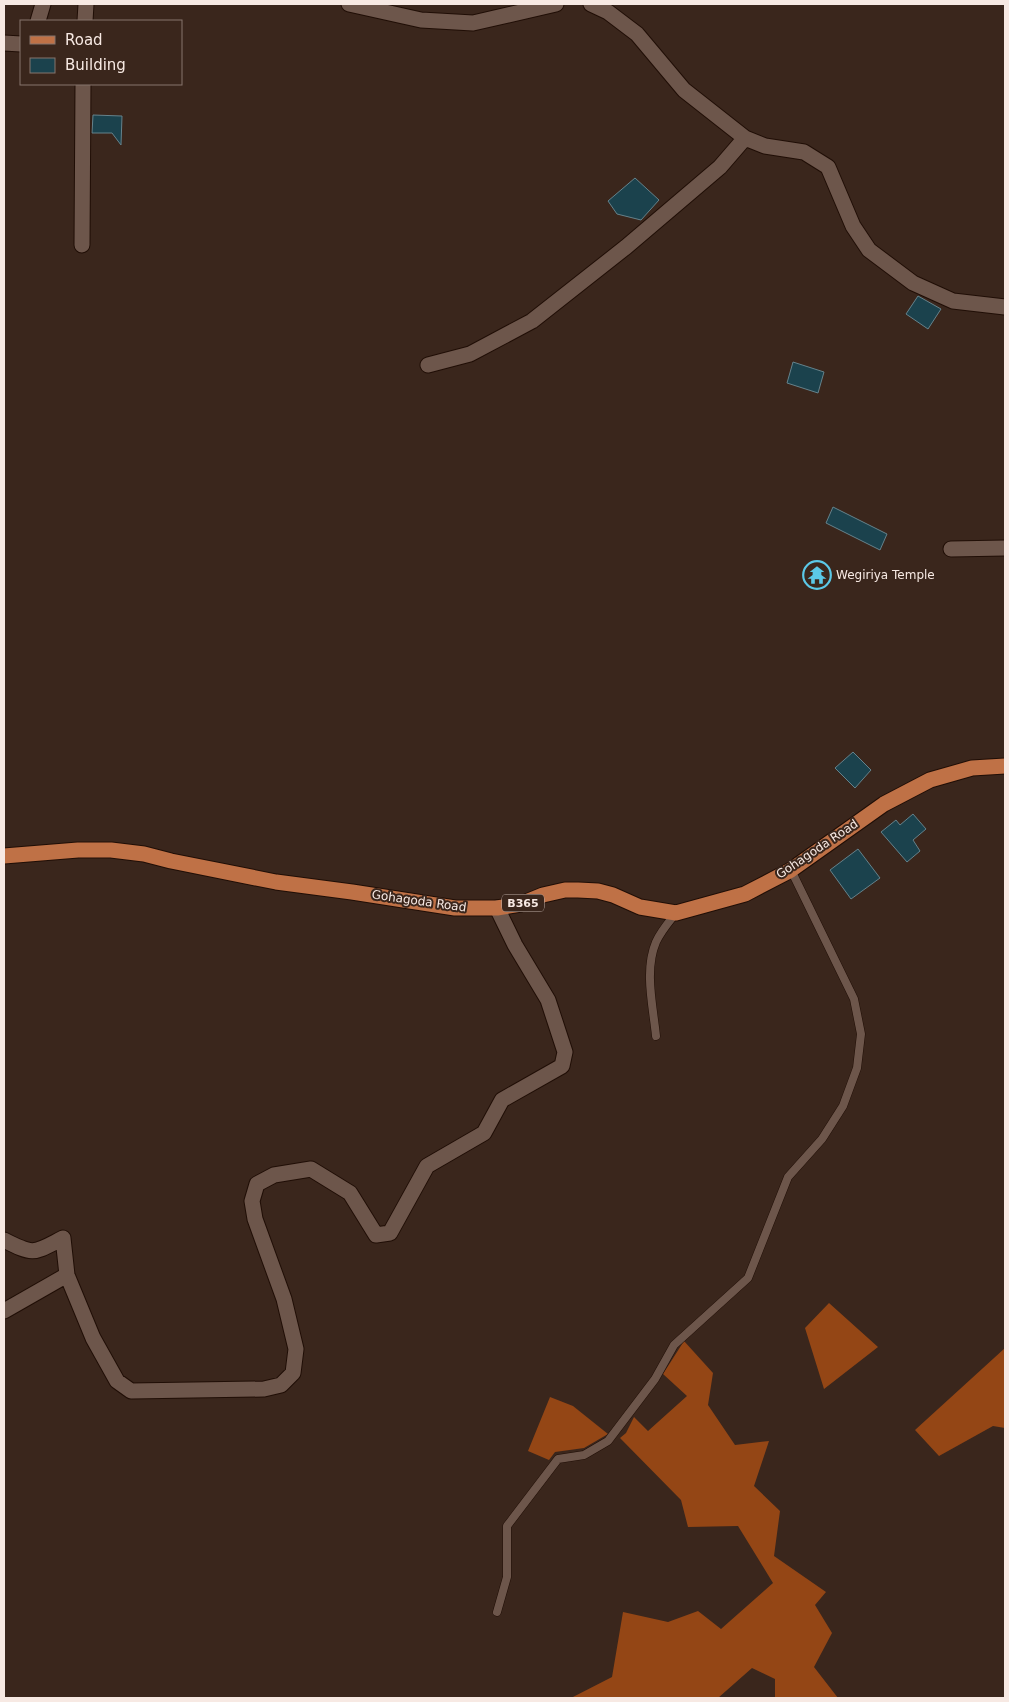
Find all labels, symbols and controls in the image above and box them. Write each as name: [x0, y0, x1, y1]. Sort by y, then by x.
legend: [20, 20, 182, 85]
text: Road: [65, 31, 103, 49]
text: Building: [65, 56, 126, 74]
temple icon: Wegiriya Temple: [802, 560, 832, 590]
place label: Wegiriya Temple: [836, 568, 935, 582]
street label: Gohagoda Road: [774, 817, 860, 881]
street label: Gohagoda Road: [371, 887, 467, 915]
road number: B365: [502, 894, 544, 911]

